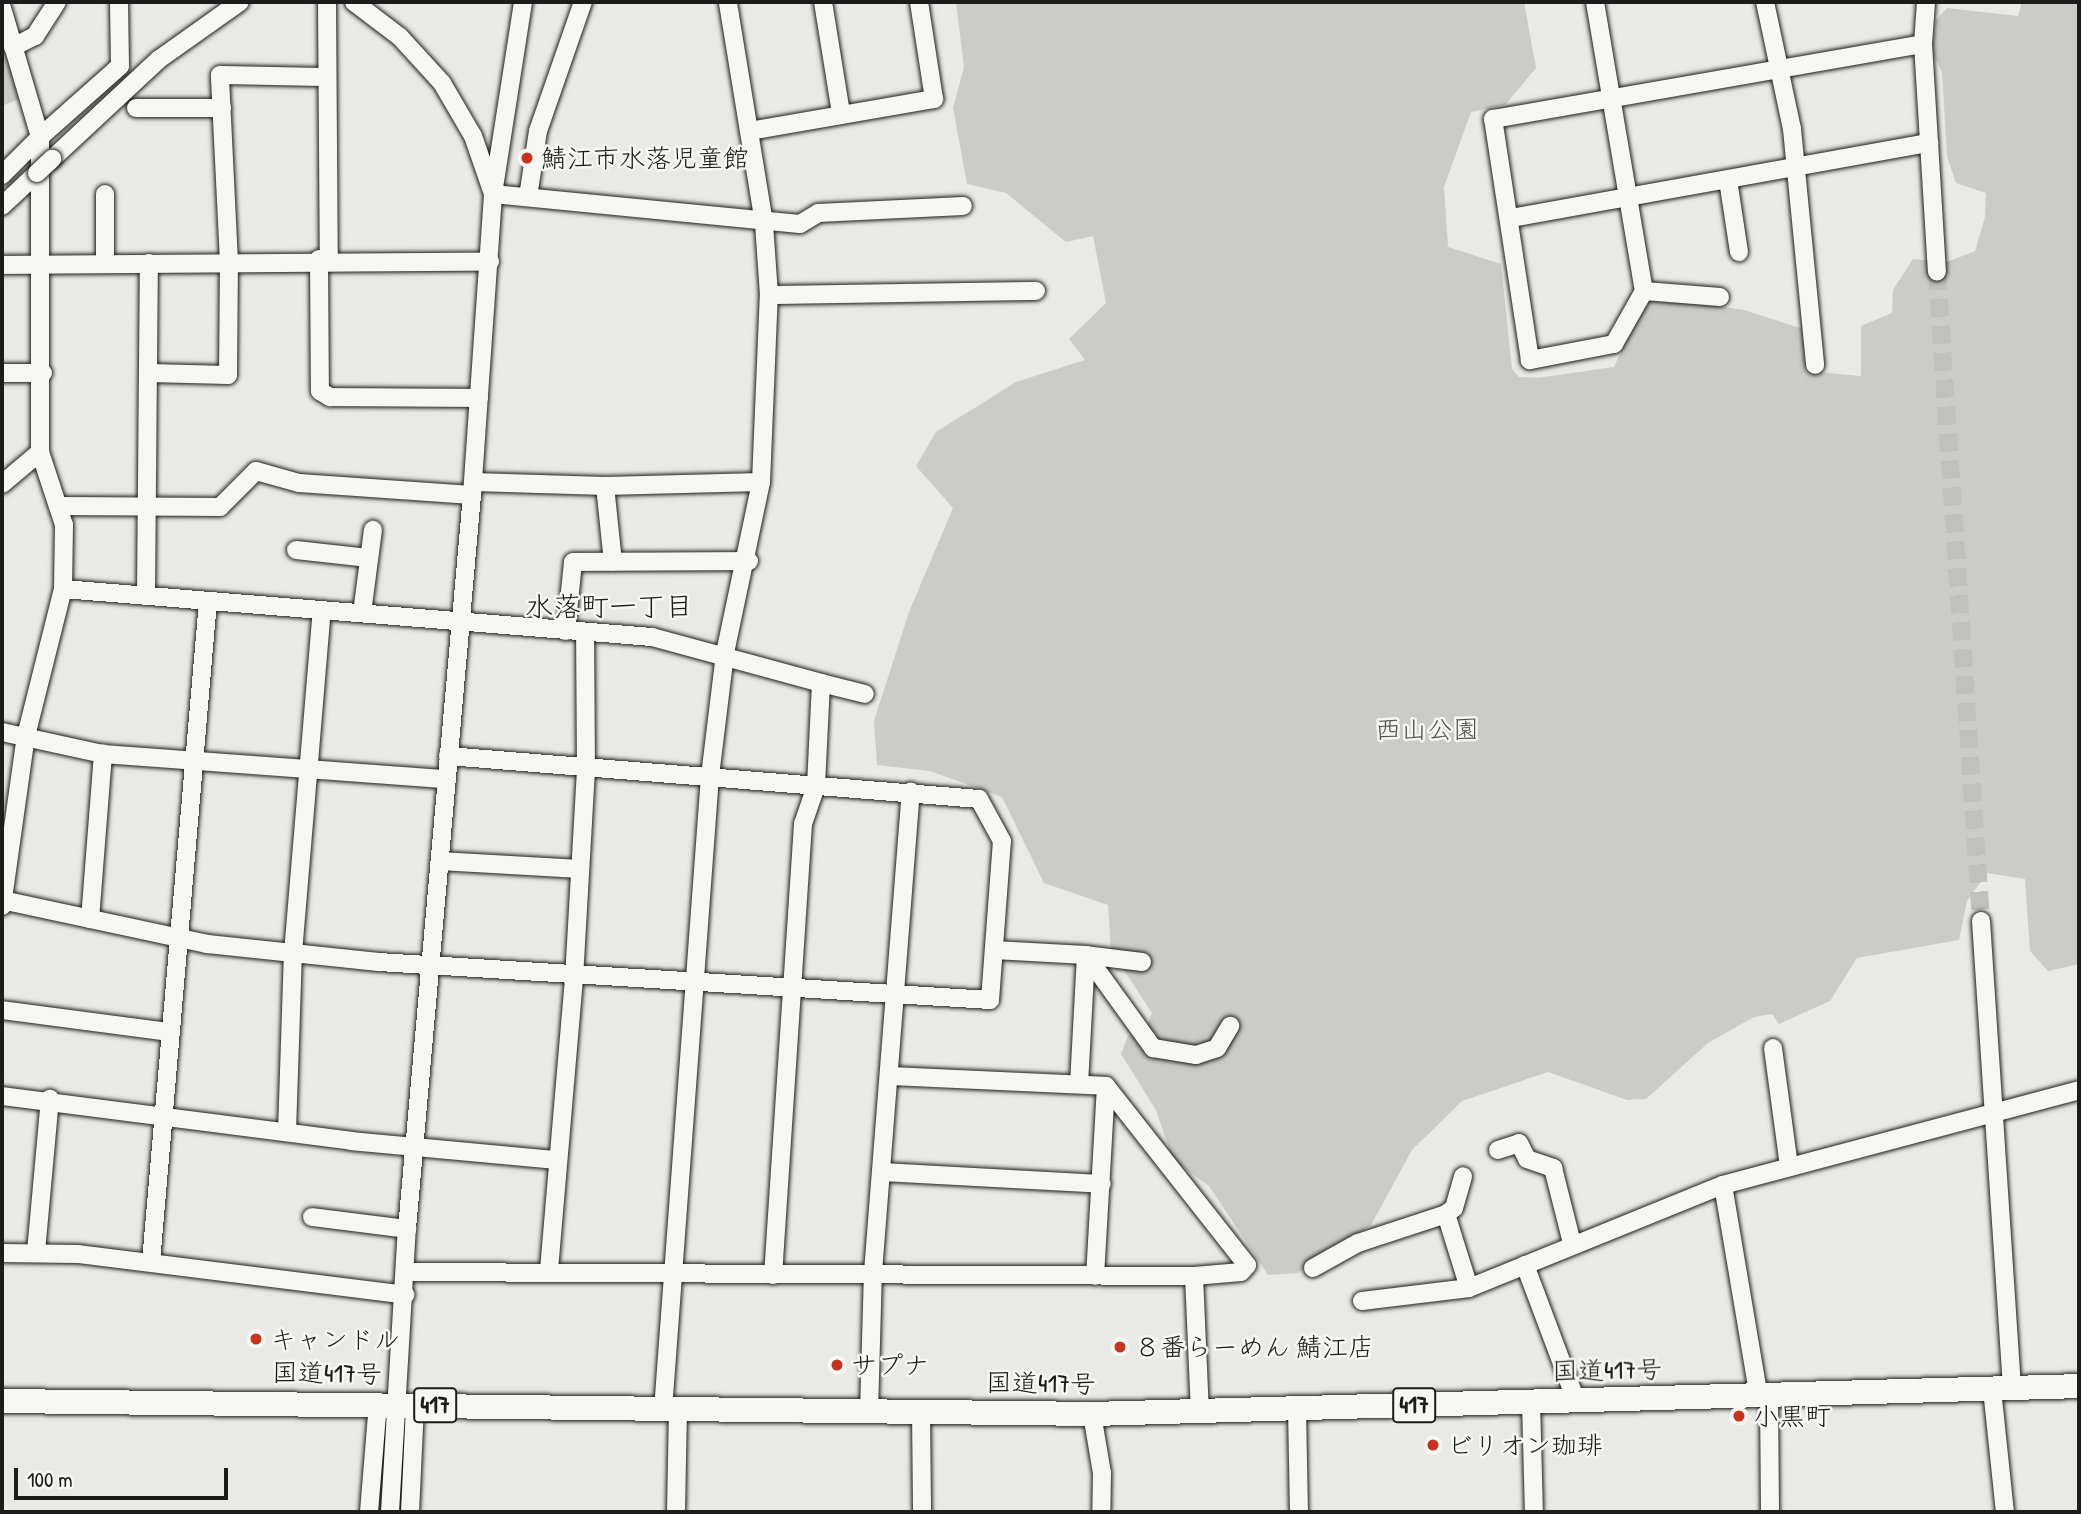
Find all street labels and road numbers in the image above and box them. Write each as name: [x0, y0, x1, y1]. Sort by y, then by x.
street label: 国道417号: [1552, 1353, 1662, 1387]
street label: 国道417号: [272, 1356, 382, 1390]
street label: 国道417号: [986, 1366, 1096, 1400]
road number: 417: [412, 1385, 458, 1426]
road number: 417: [1391, 1385, 1437, 1426]

